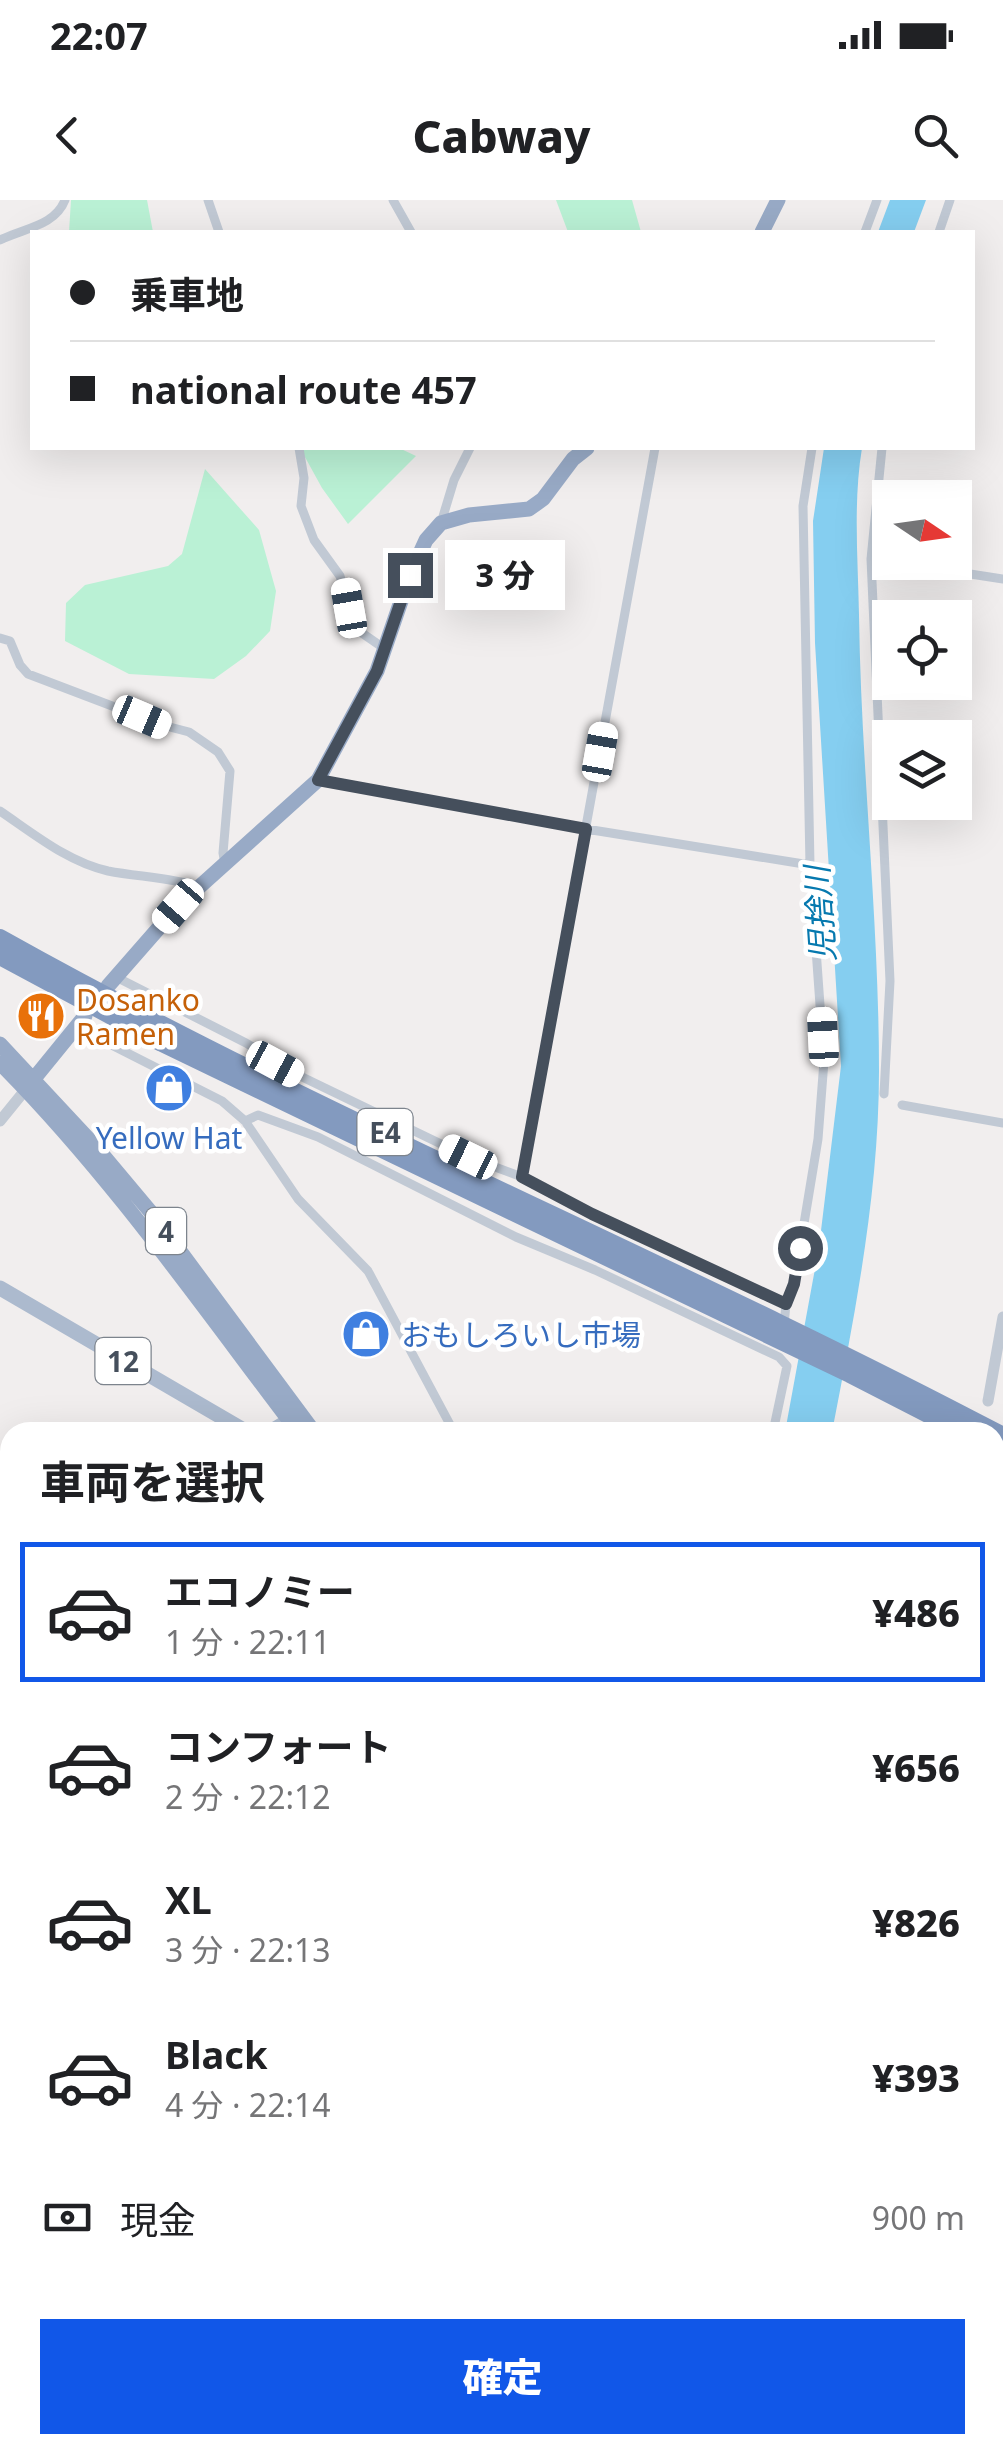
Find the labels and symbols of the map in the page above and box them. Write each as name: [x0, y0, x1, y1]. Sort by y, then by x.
north arrow: [872, 480, 972, 580]
callout: 3 分: [445, 540, 565, 610]
route end: [388, 553, 433, 598]
car: [329, 576, 369, 640]
car: [109, 691, 175, 743]
car: [580, 720, 620, 784]
water label: 児捨川: [794, 862, 844, 963]
car: [147, 874, 209, 938]
place label: Dosanko Ramen: [76, 979, 200, 1054]
restaurant icon: Dosanko Ramen: [15, 990, 67, 1042]
car: [806, 1006, 840, 1068]
car: [241, 1037, 309, 1091]
shop icon: Yellow Hat: [143, 1062, 195, 1114]
road number: E4: [358, 1109, 412, 1155]
place label: Yellow Hat: [96, 1117, 243, 1158]
car: [434, 1130, 502, 1184]
road number: 4: [146, 1208, 186, 1254]
route start: [778, 1226, 823, 1271]
shop icon: おもしろいし市場: [340, 1308, 392, 1360]
place label: おもしろいし市場: [401, 1314, 641, 1355]
road number: 12: [96, 1338, 150, 1384]

